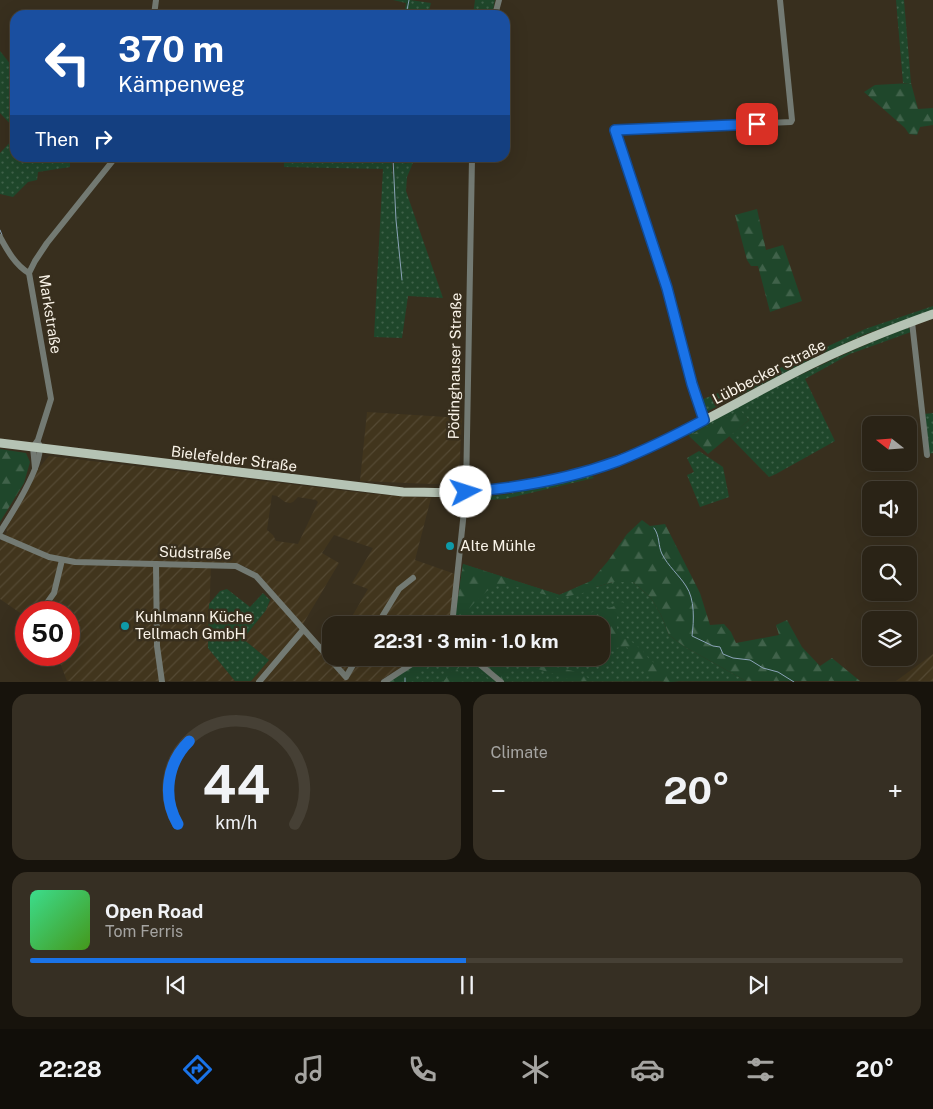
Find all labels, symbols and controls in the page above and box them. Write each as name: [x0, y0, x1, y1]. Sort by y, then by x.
text: 370 m: [118, 29, 224, 70]
icon: left: [35, 30, 100, 95]
text: Kämpenweg: [118, 71, 245, 97]
pin: [736, 103, 778, 145]
icon: arrive: [743, 110, 771, 138]
icon: right: [89, 125, 117, 153]
text: Then: [35, 128, 79, 150]
street label: Markstraße: [36, 273, 65, 355]
street label: Pödinghauser Straße: [445, 292, 464, 440]
street label: Lübbecker Straße: [709, 336, 828, 407]
north arrow: [862, 416, 918, 471]
map controls: [862, 416, 917, 666]
street label: Bielefelder Straße: [170, 442, 298, 475]
position arrow: [439, 465, 491, 517]
button: sound: [862, 481, 917, 536]
place label: Alte Mühle: [460, 537, 536, 554]
marker: Alte Mühle: [444, 540, 456, 552]
street label: Südstraße: [159, 543, 231, 562]
button: search: [862, 546, 917, 601]
speed limit sign: 50: [15, 601, 80, 666]
place label: Kuhlmann Küche Tellmach GmbH: [135, 608, 253, 642]
button: layers: [862, 611, 917, 666]
marker: Kuhlmann Küche Tellmach GmbH: [119, 620, 131, 632]
text: 22:31 · 3 min · 1.0 km: [373, 630, 559, 652]
text: Climate: [491, 743, 548, 762]
text: 44: [202, 754, 270, 815]
text: 20°: [663, 768, 730, 813]
text: −: [491, 774, 506, 807]
text: +: [887, 774, 903, 807]
text: km/h: [215, 812, 257, 833]
text: Open Road: [105, 900, 203, 922]
text: Tom Ferris: [105, 922, 183, 941]
icon: previous: [162, 971, 190, 999]
icon: pause: [453, 971, 481, 999]
icon: next: [744, 971, 772, 999]
icon: directions: [180, 1052, 215, 1087]
icon: music: [292, 1052, 327, 1087]
icon: phone: [405, 1052, 440, 1087]
icon: climate: [518, 1052, 553, 1087]
icon: car: [630, 1052, 665, 1087]
icon: filters: [743, 1052, 778, 1087]
text: 22:28: [39, 1056, 102, 1082]
text: 20°: [856, 1056, 894, 1082]

